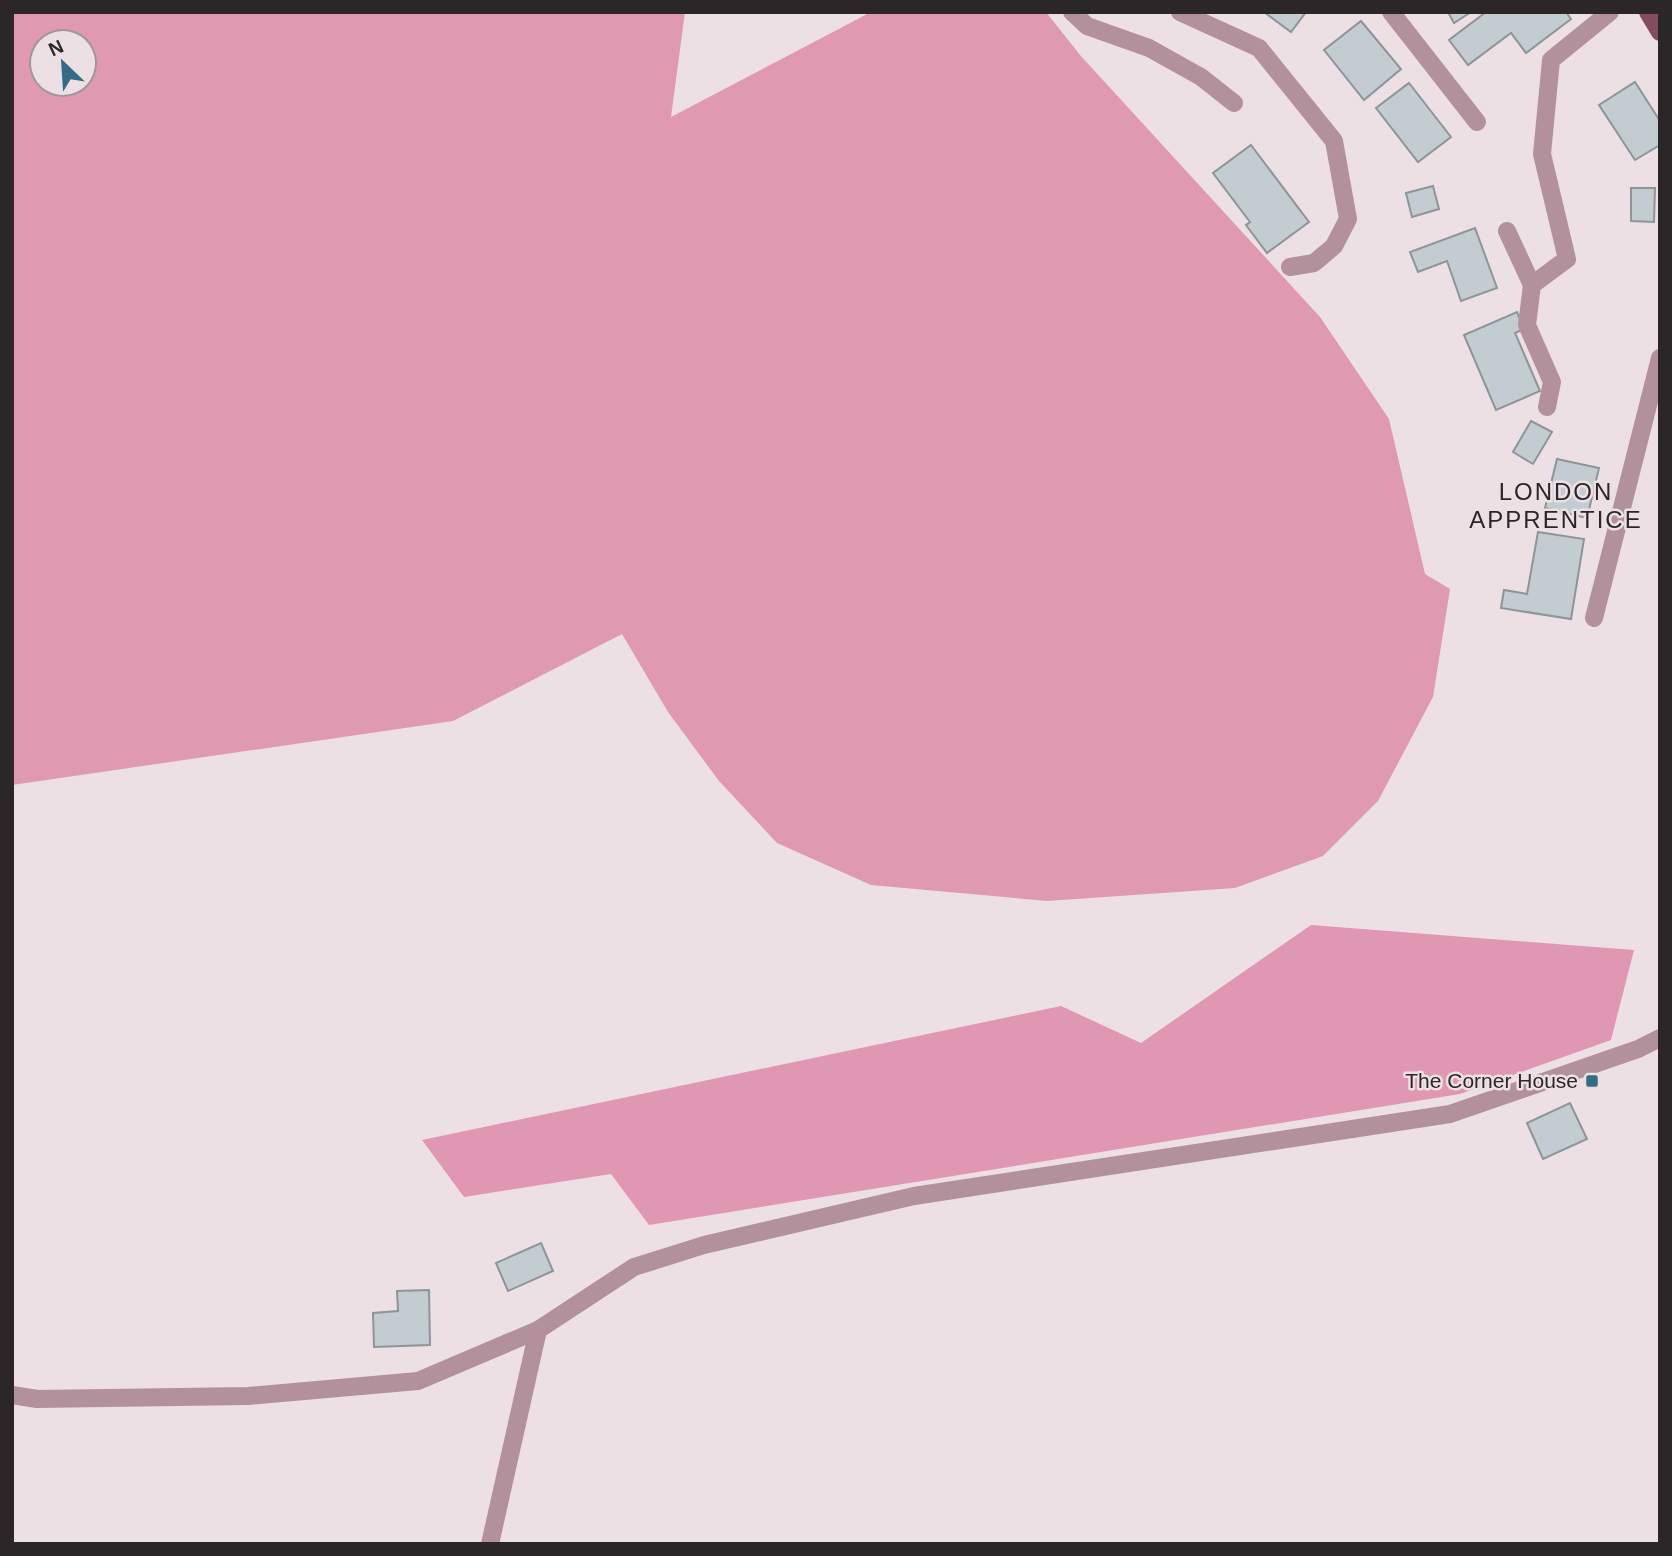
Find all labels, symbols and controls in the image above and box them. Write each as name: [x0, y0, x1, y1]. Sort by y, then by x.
north arrow: [28, 28, 98, 98]
text: N: [45, 36, 67, 60]
district label: LONDON APPRENTICE: [1469, 478, 1643, 533]
place label: The Corner House: [1405, 1069, 1578, 1092]
marker: The Corner House: [1584, 1073, 1600, 1089]

